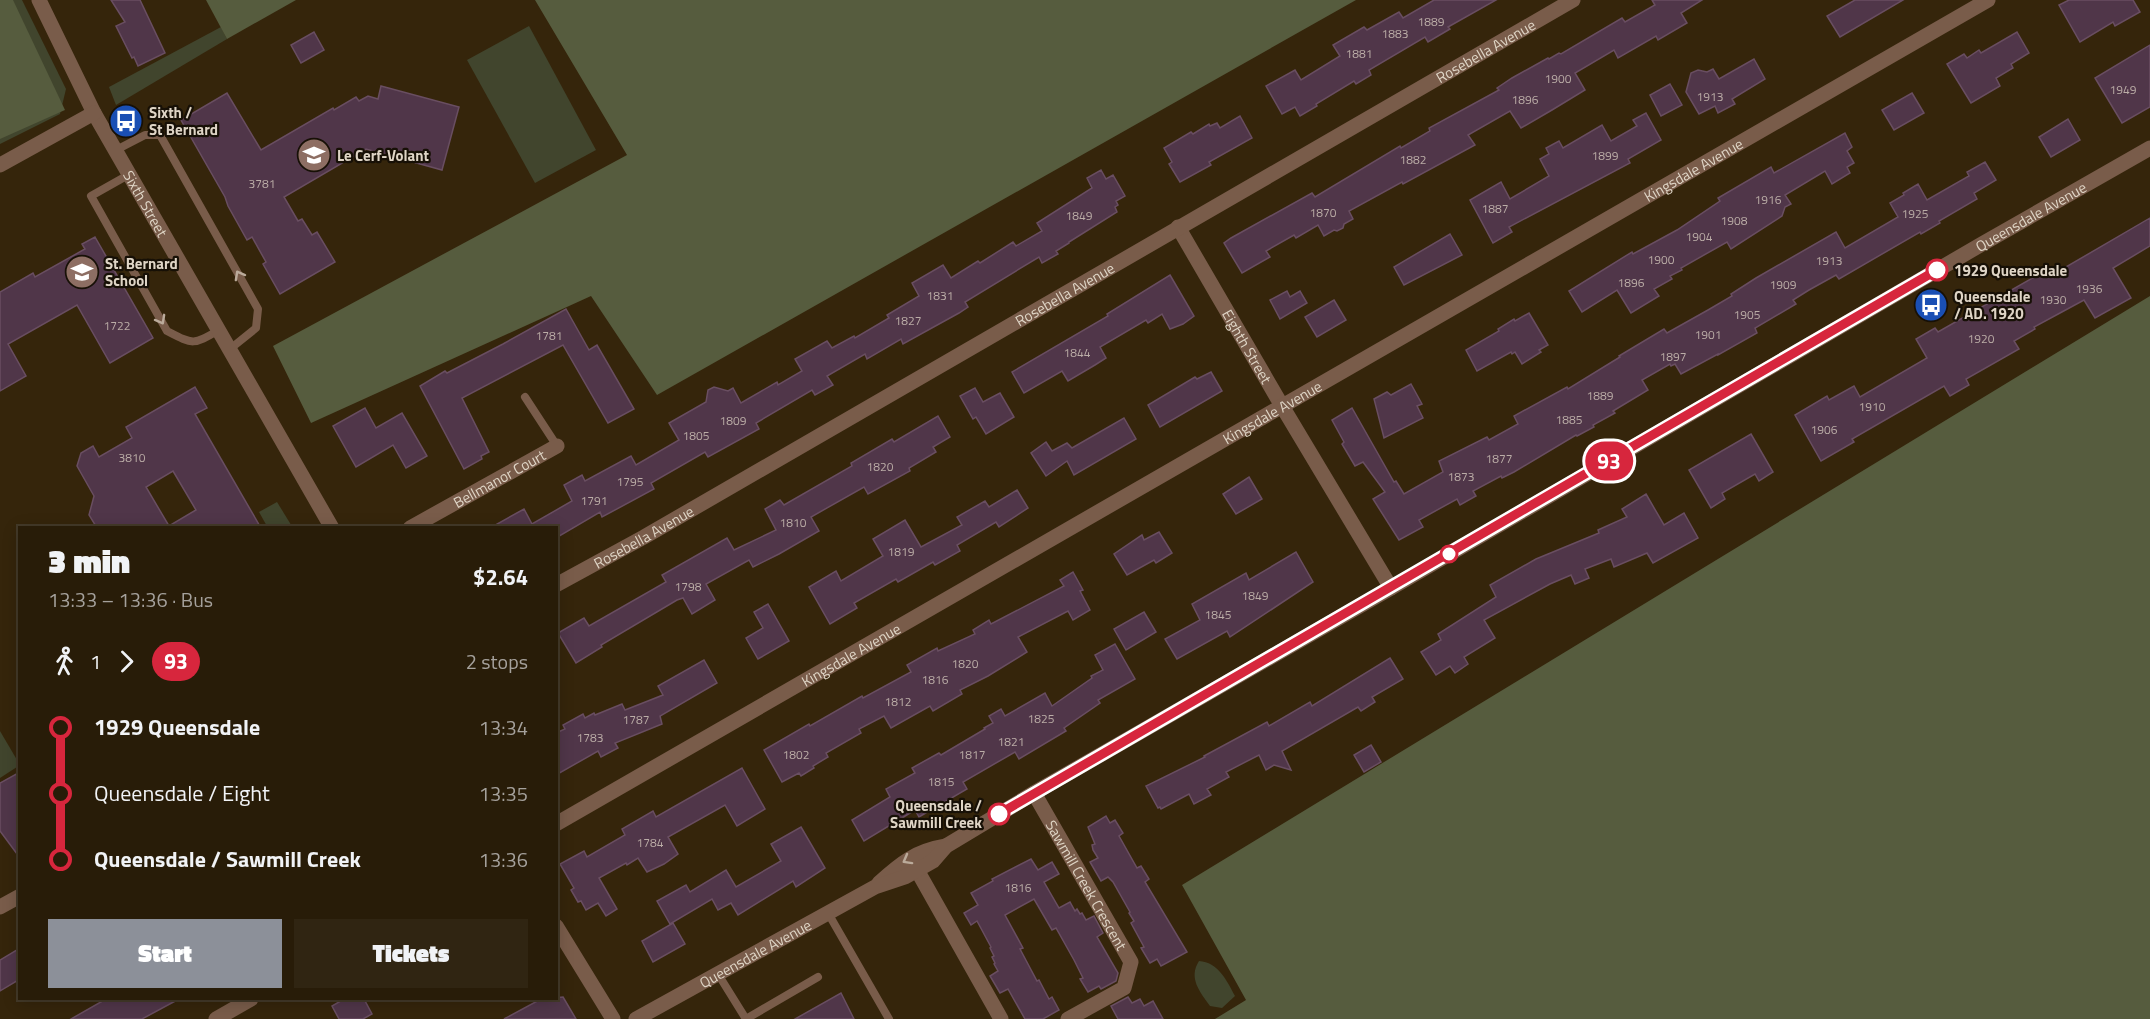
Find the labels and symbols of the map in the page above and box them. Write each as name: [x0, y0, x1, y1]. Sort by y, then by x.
house number: 1889: [1418, 12, 1445, 31]
street label: Rosebella Avenue: [1431, 13, 1539, 89]
house number: 1883: [1382, 24, 1408, 43]
house number: 1881: [1346, 44, 1372, 63]
house number: 1900: [1545, 69, 1572, 88]
house number: 1949: [2110, 80, 2137, 99]
house number: 1913: [1697, 87, 1723, 106]
house number: 1896: [1512, 90, 1539, 109]
place label: Sixth / St Bernard: [149, 101, 218, 141]
bus stop icon: Sixth / St Bernard: [108, 103, 144, 139]
street label: Kingsdale Avenue: [1639, 132, 1747, 207]
school or university icon: Le Cerf-Volant: [296, 137, 332, 173]
place label: Le Cerf-Volant: [337, 144, 430, 167]
house number: 1899: [1592, 146, 1619, 165]
house number: 1882: [1400, 150, 1426, 169]
street label: Sixth Street: [118, 166, 175, 242]
house number: 3781: [249, 174, 275, 193]
street label: Queensdale Avenue: [1971, 175, 2091, 257]
house number: 1916: [1755, 190, 1782, 209]
house number: 1887: [1482, 199, 1508, 218]
house number: 1870: [1310, 203, 1337, 222]
house number: 1925: [1902, 204, 1929, 223]
house number: 1849: [1066, 206, 1093, 225]
house number: 1908: [1721, 211, 1748, 230]
house number: 1904: [1686, 227, 1713, 246]
house number: 1900: [1648, 250, 1675, 269]
house number: 1913: [1816, 251, 1842, 270]
place label: St. Bernard School: [105, 252, 178, 292]
school or university icon: St. Bernard School: [64, 254, 100, 290]
street label: Rosebella Avenue: [1010, 256, 1119, 332]
marker: 1929 Queensdale: [1926, 259, 1948, 281]
place label: 1929 Queensdale: [1954, 259, 2068, 282]
one-way arrow: [235, 270, 246, 281]
house number: 1896: [1618, 273, 1645, 292]
house number: 1909: [1770, 275, 1797, 294]
house number: 1936: [2076, 279, 2103, 298]
place label: Queensdale / AD. 1920: [1954, 285, 2031, 325]
house number: 1831: [927, 286, 953, 305]
bus stop icon: Queensdale / AD. 1920: [1913, 287, 1949, 323]
house number: 1930: [2040, 290, 2067, 309]
street label: Eighth Street: [1217, 305, 1278, 388]
house number: 1905: [1734, 305, 1761, 324]
house number: 1827: [895, 311, 921, 330]
one-way arrow: [153, 313, 165, 324]
house number: 1722: [104, 316, 130, 335]
house number: 1901: [1695, 325, 1721, 344]
house number: 1781: [536, 326, 562, 345]
house number: 1920: [1968, 329, 1995, 348]
house number: 1844: [1064, 343, 1091, 362]
house number: 1897: [1660, 347, 1686, 366]
street label: Kingsdale Avenue: [1218, 374, 1326, 450]
house number: 1889: [1587, 386, 1614, 405]
house number: 1910: [1859, 397, 1886, 416]
house number: 1885: [1556, 410, 1583, 429]
house number: 1809: [720, 411, 747, 430]
house number: 1906: [1811, 420, 1838, 439]
house number: 1805: [683, 426, 710, 445]
line badge: 93: [1582, 442, 1636, 480]
street label: Bellmanor Court: [449, 443, 550, 513]
house number: 3810: [119, 448, 146, 467]
house number: 1877: [1486, 449, 1512, 468]
house number: 1820: [867, 457, 894, 476]
house number: 1873: [1448, 467, 1474, 486]
house number: 1795: [617, 472, 644, 491]
house number: 1791: [581, 491, 607, 510]
street label: Rosebella Avenue: [589, 499, 698, 574]
house number: 1810: [780, 513, 807, 532]
house number: 1819: [888, 542, 915, 561]
unlabelled marker: [1440, 545, 1458, 563]
house number: 1798: [675, 577, 702, 596]
house number: 1849: [1242, 586, 1269, 605]
house number: 1845: [1205, 605, 1232, 624]
street label: Kingsdale Avenue: [797, 617, 905, 692]
house number: 1820: [952, 654, 979, 673]
house number: 1816: [922, 670, 949, 689]
house number: 1812: [885, 692, 911, 711]
house number: 1825: [1028, 709, 1055, 728]
house number: 1787: [623, 710, 649, 729]
house number: 1783: [577, 728, 603, 747]
house number: 1821: [998, 732, 1024, 751]
house number: 1802: [783, 745, 809, 764]
house number: 1817: [959, 745, 985, 764]
house number: 1815: [928, 772, 955, 791]
place label: Queensdale / Sawmill Creek: [890, 794, 982, 834]
marker: Queensdale / Sawmill Creek: [988, 803, 1010, 825]
street label: Sawmill Creek Crescent: [1040, 815, 1134, 955]
house number: 1784: [637, 833, 664, 852]
one-way arrow: [903, 853, 913, 864]
house number: 1816: [1005, 878, 1032, 897]
street label: Queensdale Avenue: [695, 913, 815, 993]

